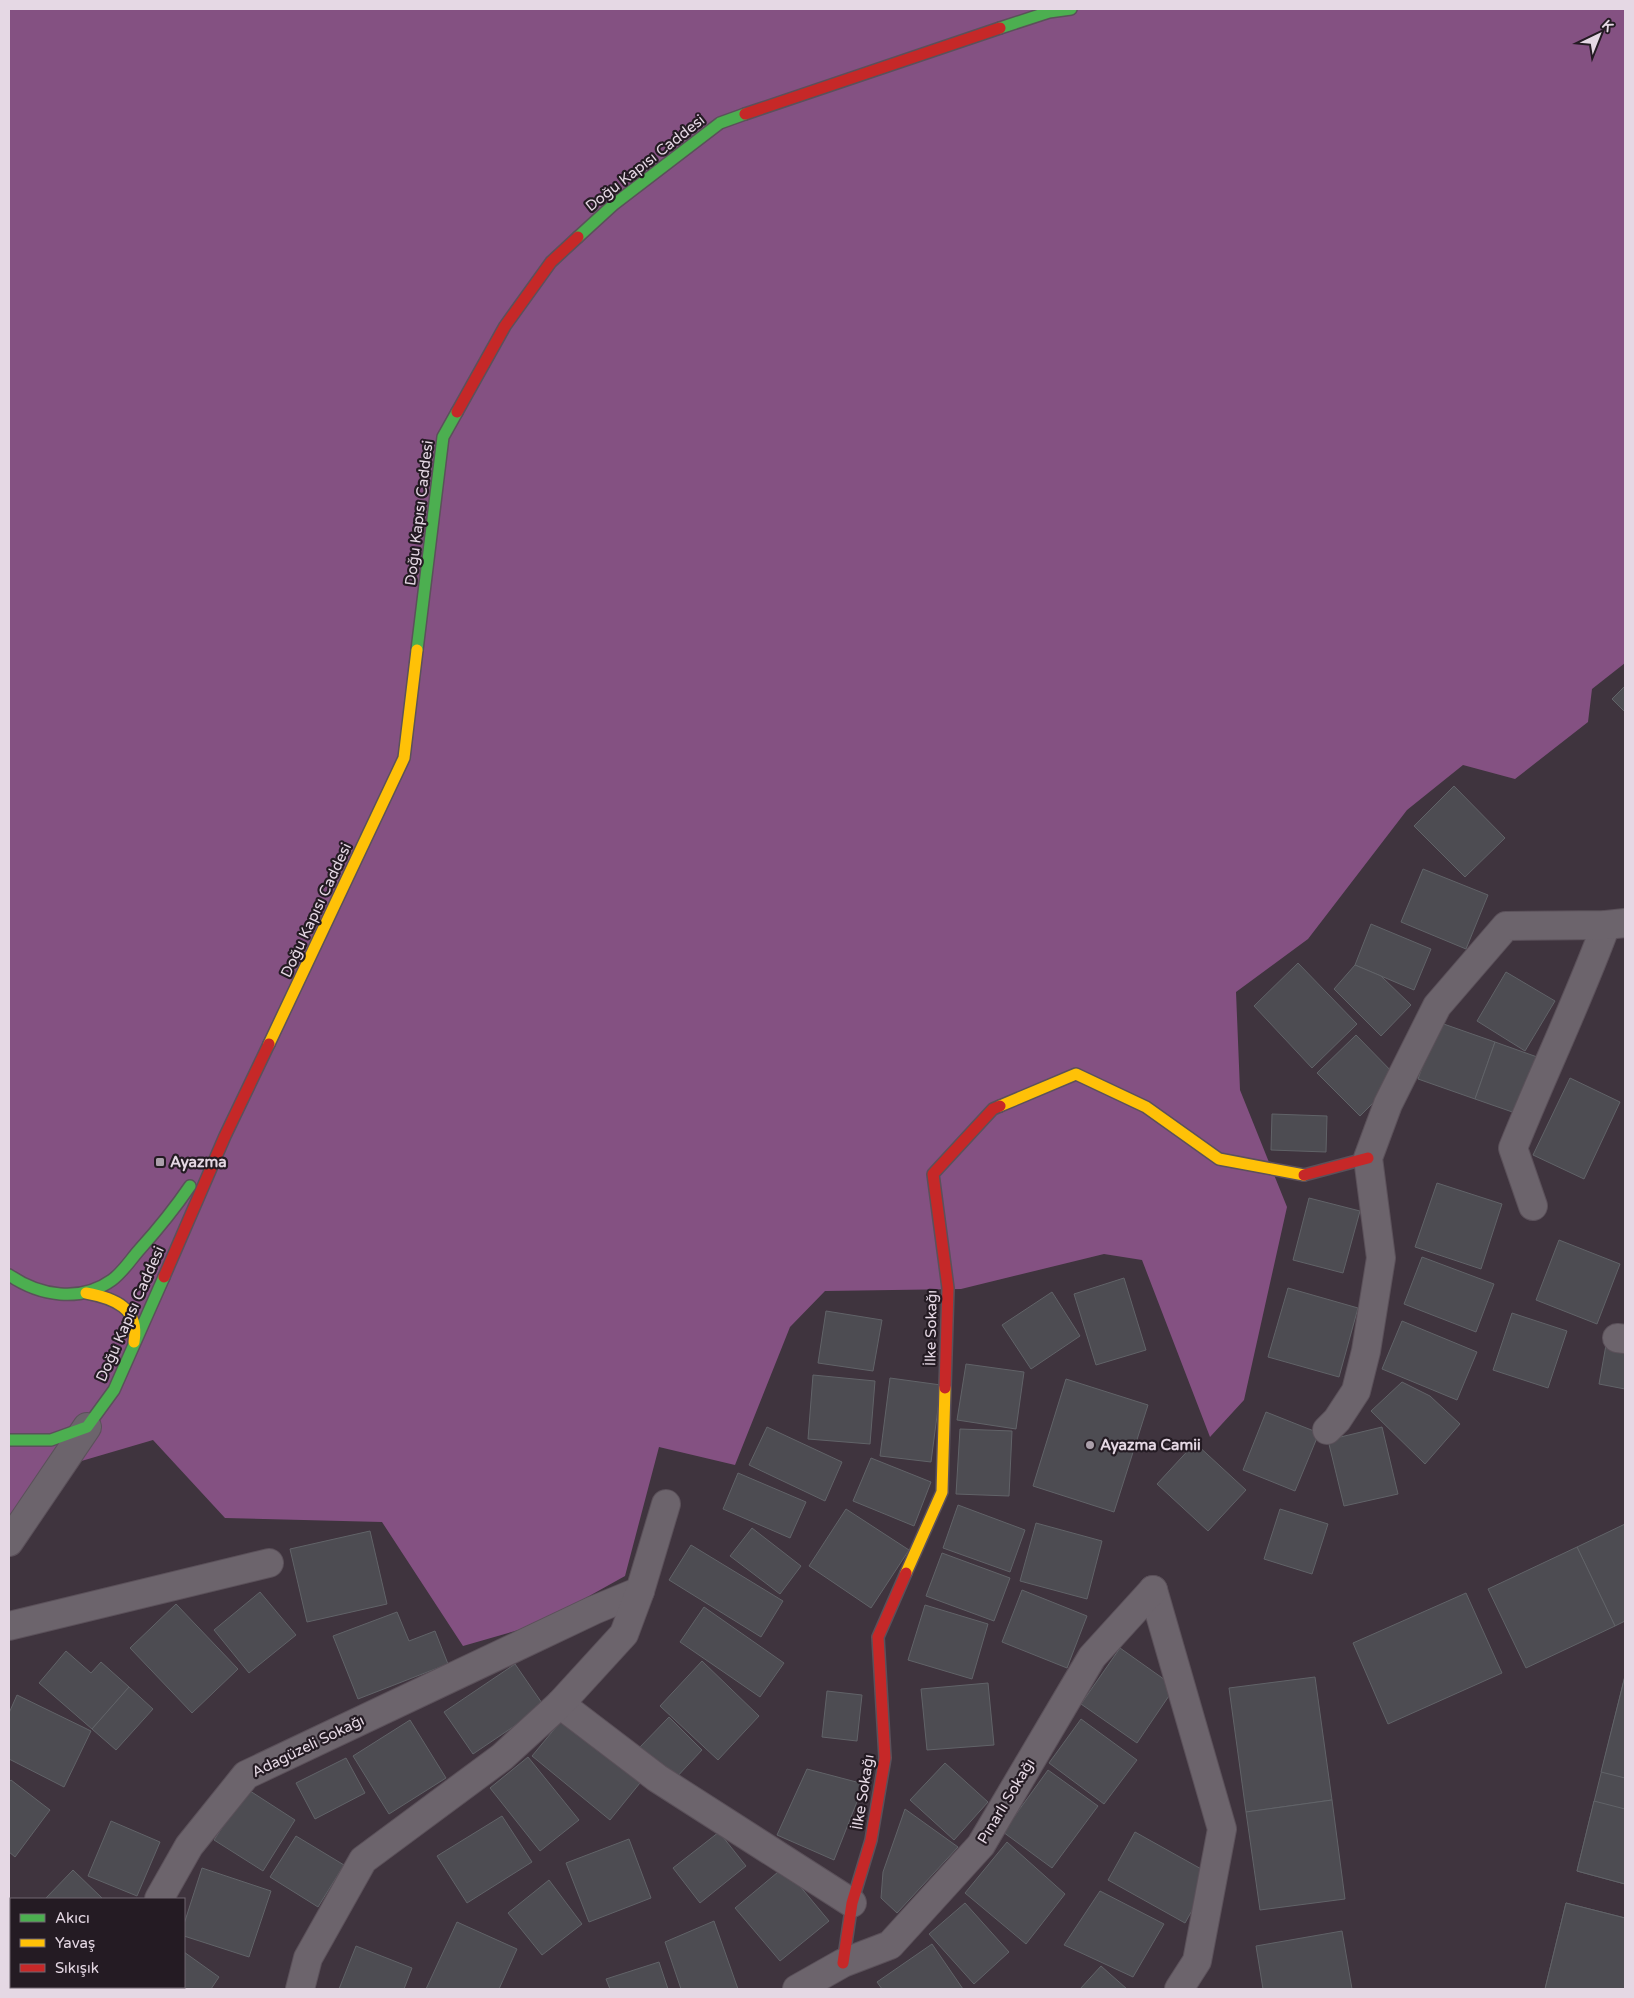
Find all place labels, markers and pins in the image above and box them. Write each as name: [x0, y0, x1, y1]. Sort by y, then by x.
place label: Ayazma: [170, 1153, 227, 1172]
marker: Ayazma: [154, 1156, 166, 1168]
place label: Ayazma Camii: [1100, 1436, 1201, 1455]
marker: Ayazma Camii: [1084, 1439, 1096, 1451]

